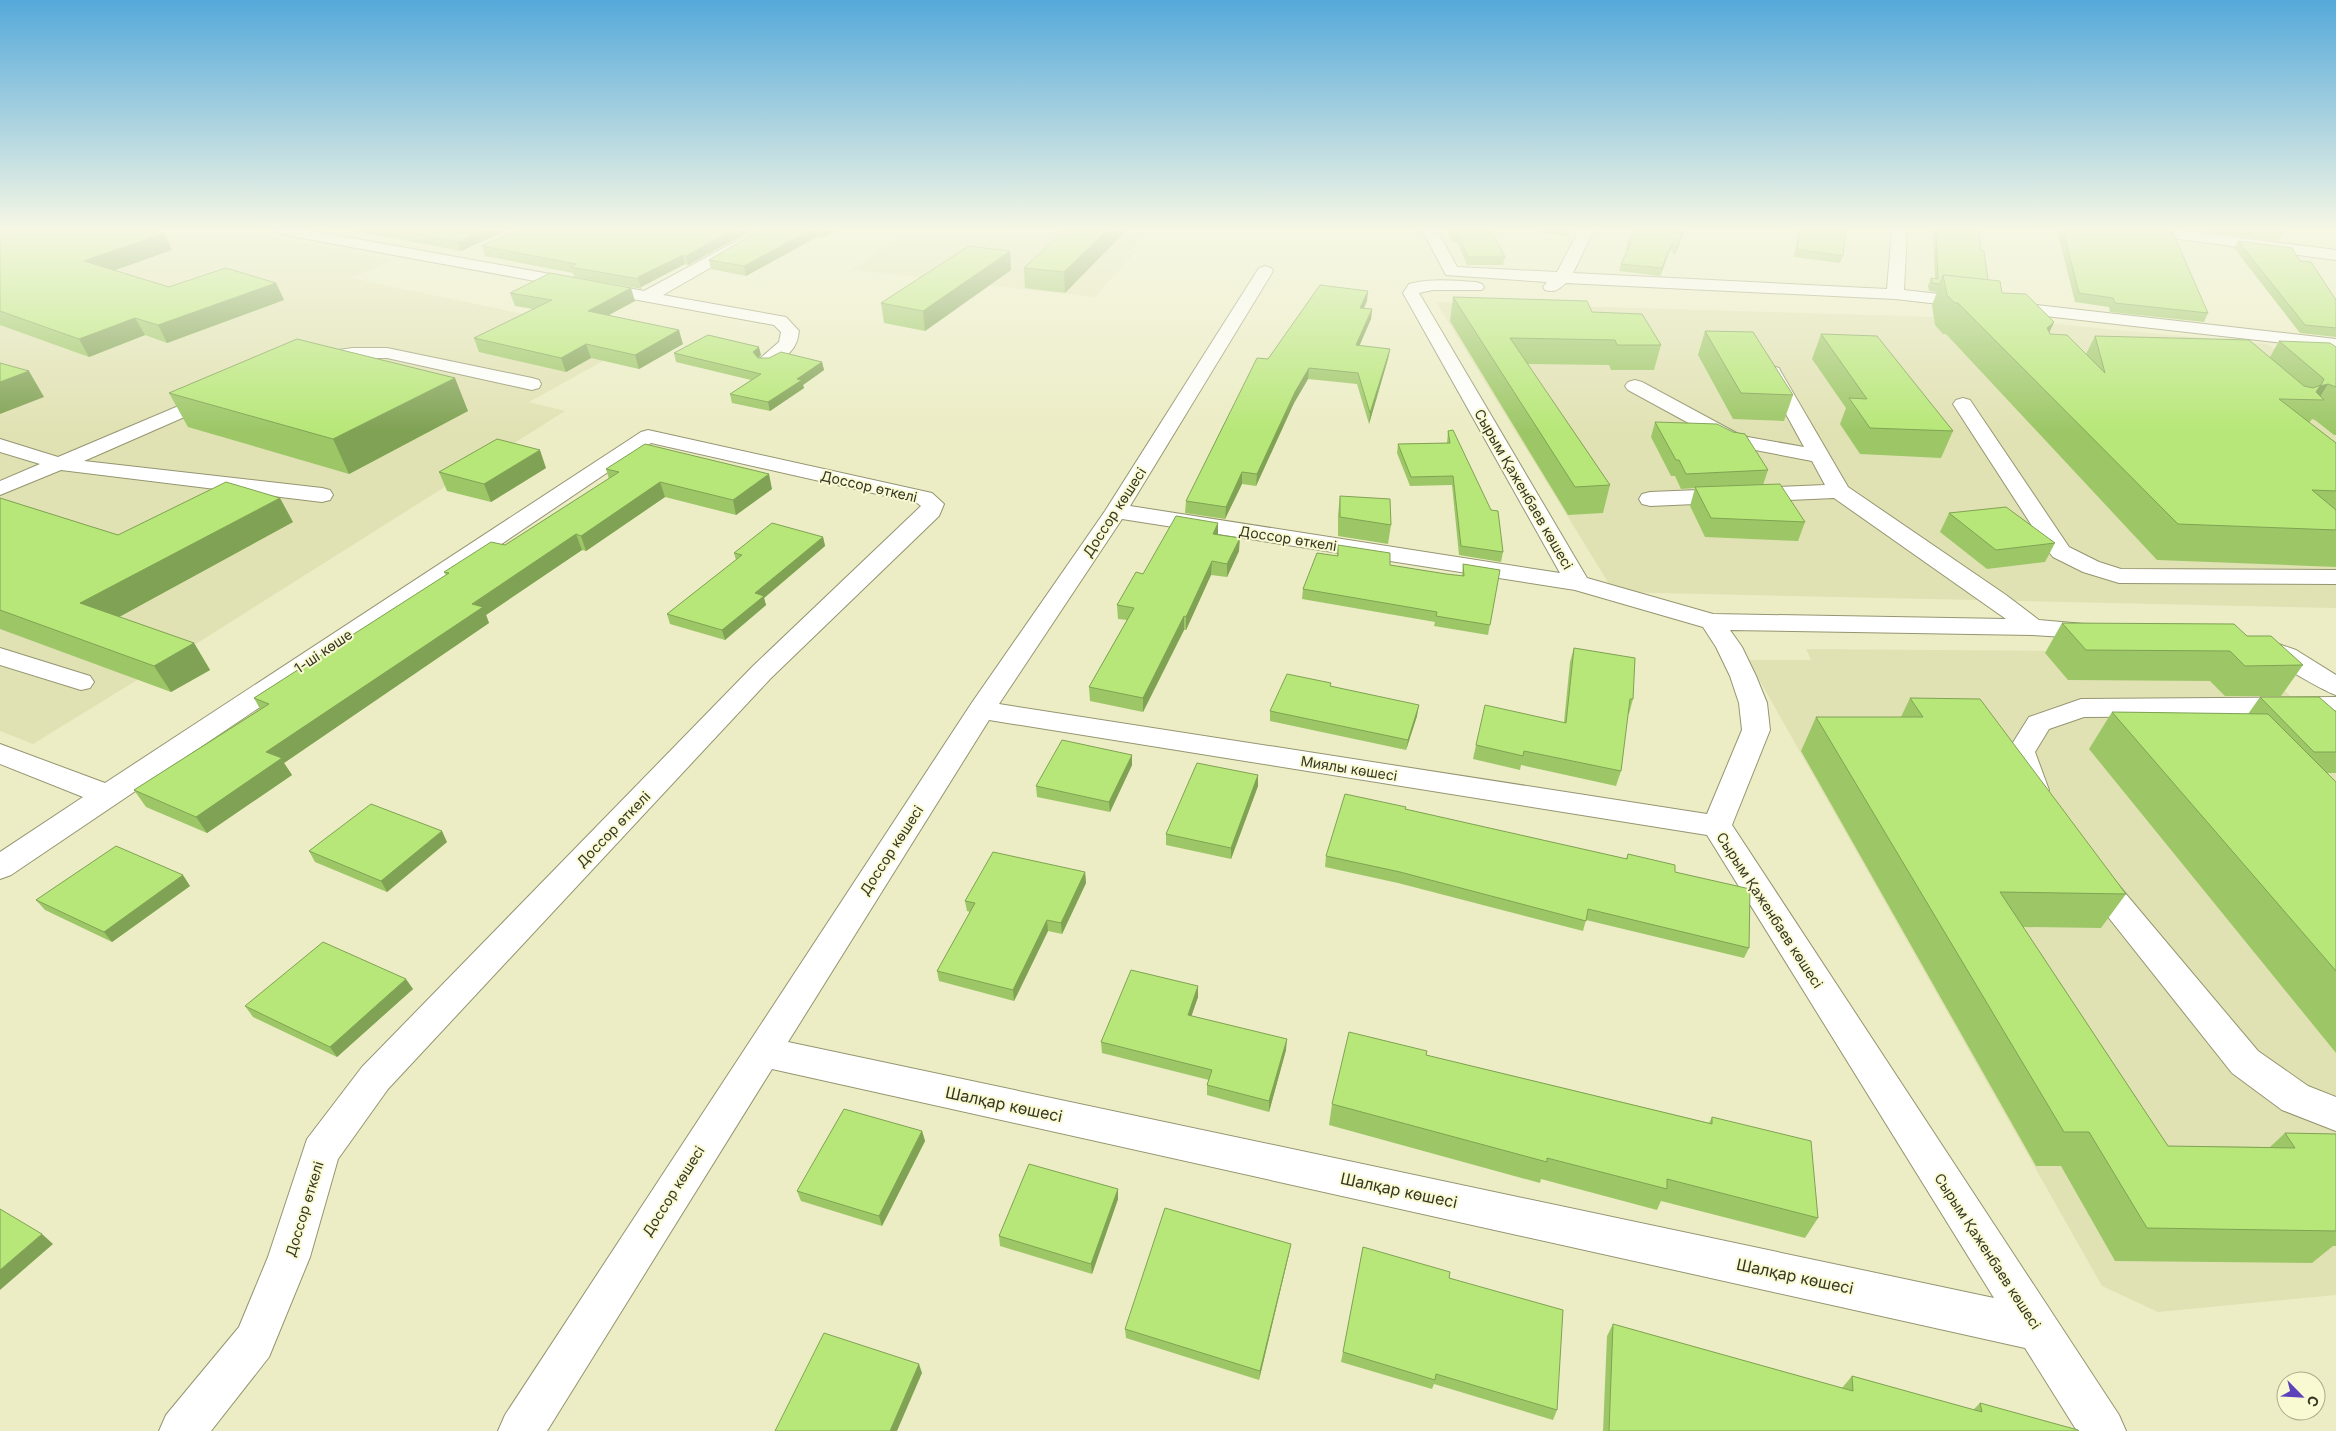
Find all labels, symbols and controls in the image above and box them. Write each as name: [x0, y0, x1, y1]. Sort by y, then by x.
street label: Сырым Қаженбаев көшесі: [1471, 406, 1577, 572]
street label: Доссор көшесі: [1079, 464, 1149, 560]
street label: Доссор өткелі: [819, 467, 919, 505]
street label: Доссор өткелі: [1238, 522, 1338, 554]
street label: 1-ші көше: [291, 625, 355, 677]
street label: Миялы көшесі: [1299, 752, 1399, 784]
street label: Доссор өткелі: [573, 788, 653, 870]
street label: Доссор көшесі: [856, 802, 926, 898]
street label: Сырым Қаженбаев көшесі: [1713, 829, 1827, 991]
street label: Шалқар көшесі: [944, 1082, 1064, 1126]
street label: Доссор көшесі: [638, 1143, 708, 1239]
street label: Доссор өткелі: [281, 1159, 327, 1259]
street label: Шалқар көшесі: [1339, 1168, 1459, 1212]
street label: Сырым Қаженбаев көшесі: [1931, 1170, 2045, 1332]
street label: Шалқар көшесі: [1735, 1254, 1855, 1298]
north arrow: [2276, 1371, 2326, 1421]
text: С: [2303, 1393, 2323, 1410]

